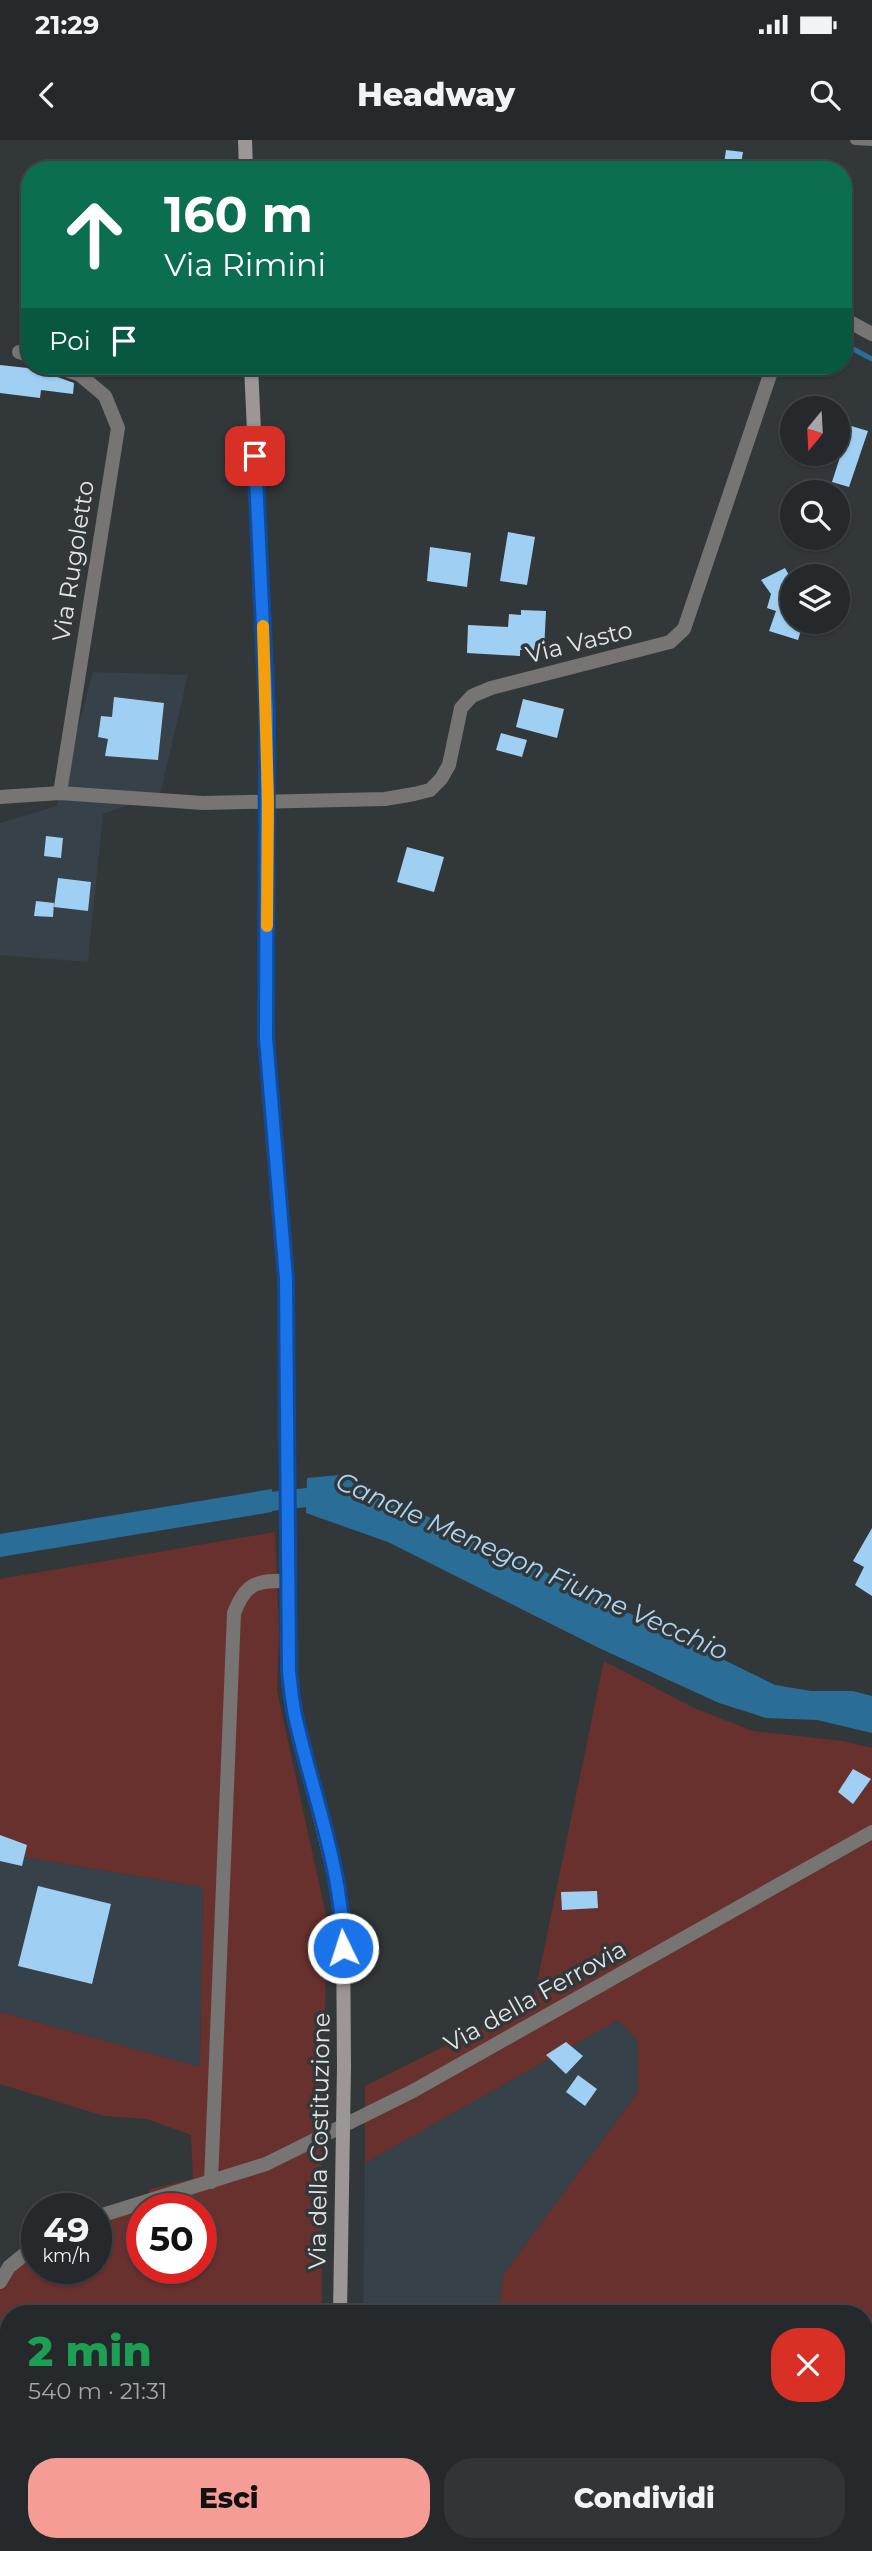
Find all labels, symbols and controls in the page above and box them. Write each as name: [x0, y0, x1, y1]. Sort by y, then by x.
text: 21:29: [35, 9, 99, 41]
text: Headway: [357, 75, 515, 114]
icon: back: [28, 76, 66, 114]
icon: search: [806, 76, 844, 114]
text: 160 m: [164, 185, 313, 244]
icon: ahead: [49, 189, 140, 280]
text: Via Rimini: [164, 245, 326, 284]
icon: arrive: [105, 322, 143, 360]
text: Poi: [49, 325, 91, 357]
north arrow: [780, 396, 850, 466]
map controls: [780, 396, 850, 634]
pin: [225, 426, 285, 486]
icon: arrive: [236, 437, 274, 475]
street label: Via Rugoletto: [46, 478, 100, 644]
button: search: [780, 480, 850, 550]
button: layers: [780, 564, 850, 634]
street label: Via Vasto: [523, 615, 635, 669]
water label: Canale Menegon Fiume Vecchio: [331, 1465, 733, 1667]
position arrow: [306, 1911, 380, 1985]
street label: Via della Ferrovia: [439, 1934, 631, 2058]
street label: Via della Costituzione: [302, 2012, 336, 2270]
speed limit sign: 50: [126, 2193, 217, 2284]
text: 49: [43, 2208, 90, 2251]
text: km/h: [42, 2245, 91, 2267]
text: 2 min: [28, 2325, 152, 2377]
button: close: [771, 2328, 845, 2402]
text: 540 m · 21:31: [28, 2377, 167, 2405]
button: Esci: [28, 2458, 430, 2538]
button: Condividi: [444, 2458, 845, 2538]

